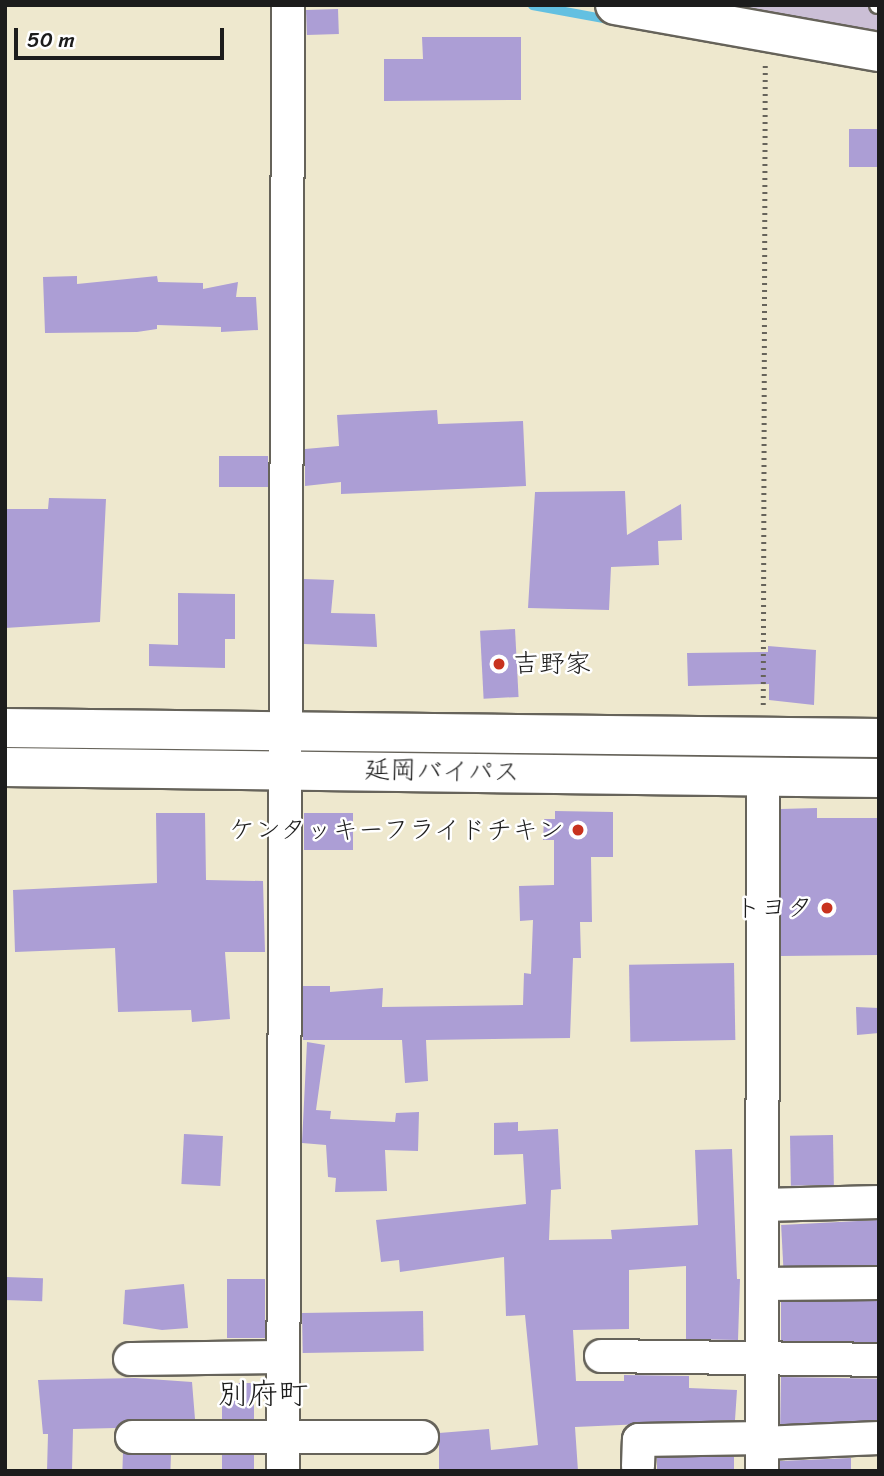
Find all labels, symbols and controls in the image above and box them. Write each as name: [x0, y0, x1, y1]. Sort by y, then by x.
scale bar: [18, 14, 228, 58]
text: 50 m: [27, 21, 75, 59]
place label: 吉野家: [513, 648, 591, 680]
marker: 吉野家: [491, 656, 507, 672]
street label: 延岡バイパス: [364, 754, 520, 788]
place label: ケンタッキーフライドチキン: [226, 814, 564, 846]
marker: ケンタッキーフライドチキン: [570, 822, 586, 838]
place label: トヨタ: [735, 892, 813, 924]
marker: トヨタ: [819, 900, 835, 916]
district label: 別府町: [218, 1376, 308, 1412]

